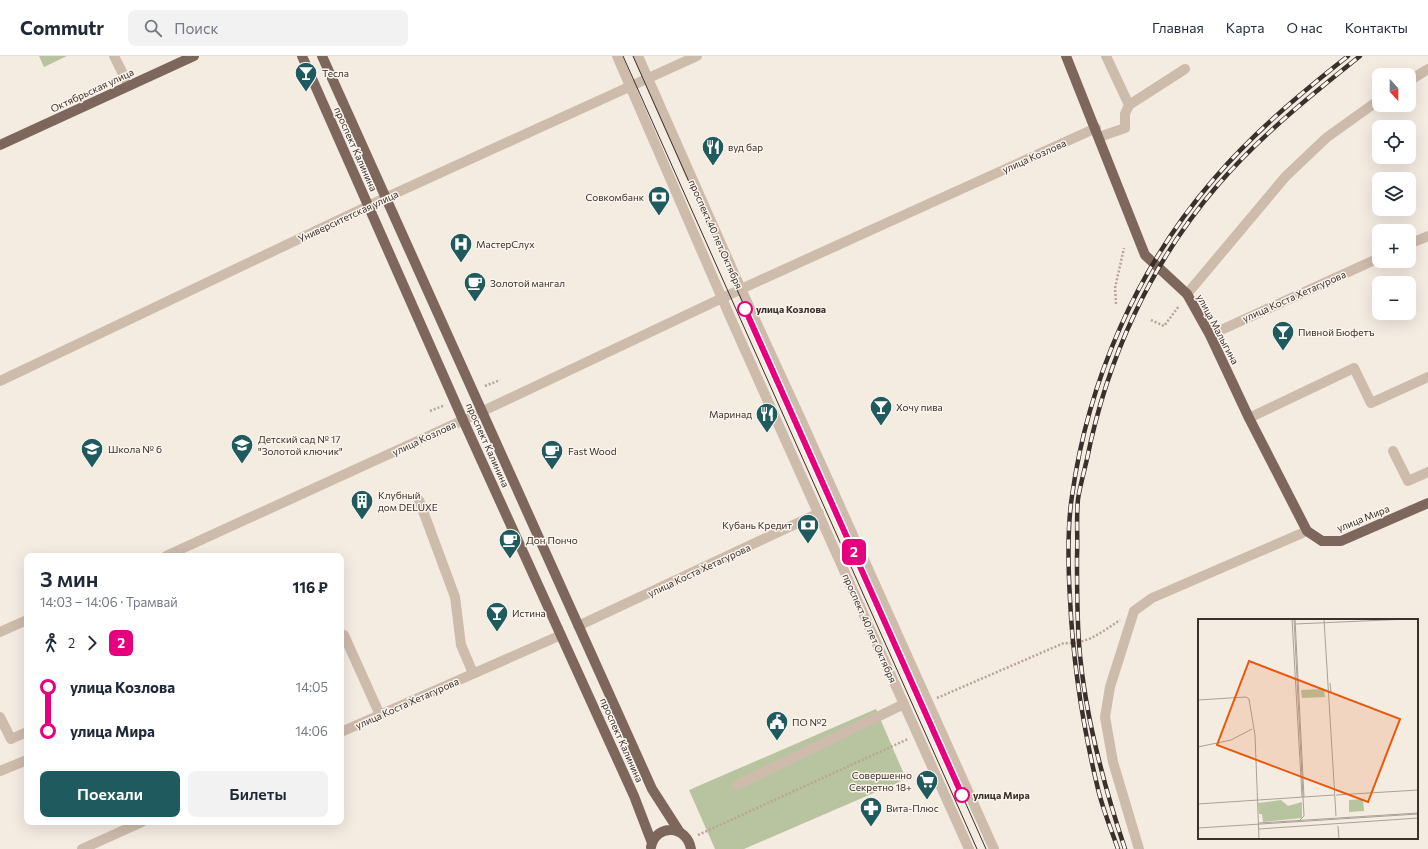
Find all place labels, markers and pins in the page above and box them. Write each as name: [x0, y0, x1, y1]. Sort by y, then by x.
bar icon: Тесла: [293, 60, 319, 93]
place label: Тесла: [322, 67, 349, 79]
restaurant icon: вуд бар: [700, 134, 726, 167]
place label: вуд бар: [728, 141, 763, 153]
bank icon: Совкомбанк: [646, 184, 672, 217]
place label: Совкомбанк: [585, 191, 645, 203]
hospital icon: МастерСлух: [448, 231, 474, 264]
place label: МастерСлух: [476, 238, 535, 250]
cafe icon: Золотой мангал: [462, 270, 488, 303]
place label: Золотой мангал: [490, 277, 565, 289]
marker: улица Козлова: [737, 301, 753, 317]
place label: улица Козлова: [756, 303, 826, 315]
bar icon: Пивной Бюфетъ: [1270, 319, 1296, 352]
place label: Пивной Бюфетъ: [1298, 326, 1374, 338]
bar icon: Хочу пива: [868, 394, 894, 427]
restaurant icon: Маринад: [754, 401, 780, 434]
place label: Хочу пива: [896, 401, 943, 413]
place label: Маринад: [709, 408, 752, 420]
school or university icon: Детский сад № 17 "Золотой ключик": [229, 432, 255, 465]
place label: Детский сад № 17 "Золотой ключик": [258, 433, 343, 457]
school or university icon: Школа № 6: [79, 436, 105, 469]
cafe icon: Fast Wood: [539, 438, 565, 471]
place label: Школа № 6: [108, 443, 162, 455]
place label: Fast Wood: [568, 445, 617, 457]
building icon: Клубный дом DELUXE: [349, 488, 375, 521]
place label: Клубный дом DELUXE: [378, 489, 438, 513]
bank icon: Кубань Кредит: [795, 512, 821, 545]
place label: Кубань Кредит: [722, 519, 792, 531]
cafe icon: Дон Пончо: [497, 527, 523, 560]
place label: Дон Пончо: [526, 534, 578, 546]
bar icon: Истина: [484, 600, 510, 633]
place label: Истина: [512, 607, 546, 619]
public building icon: ПО №2: [764, 709, 790, 742]
place label: ПО №2: [792, 716, 827, 728]
supermarket icon: Совершенно Секретно 18+: [914, 768, 940, 801]
place label: Совершенно Секретно 18+: [849, 769, 912, 793]
marker: улица Мира: [954, 787, 970, 803]
place label: улица Мира: [973, 789, 1030, 801]
pharmacy icon: Вита-Плюс: [858, 795, 884, 828]
place label: Вита-Плюс: [886, 802, 939, 814]

